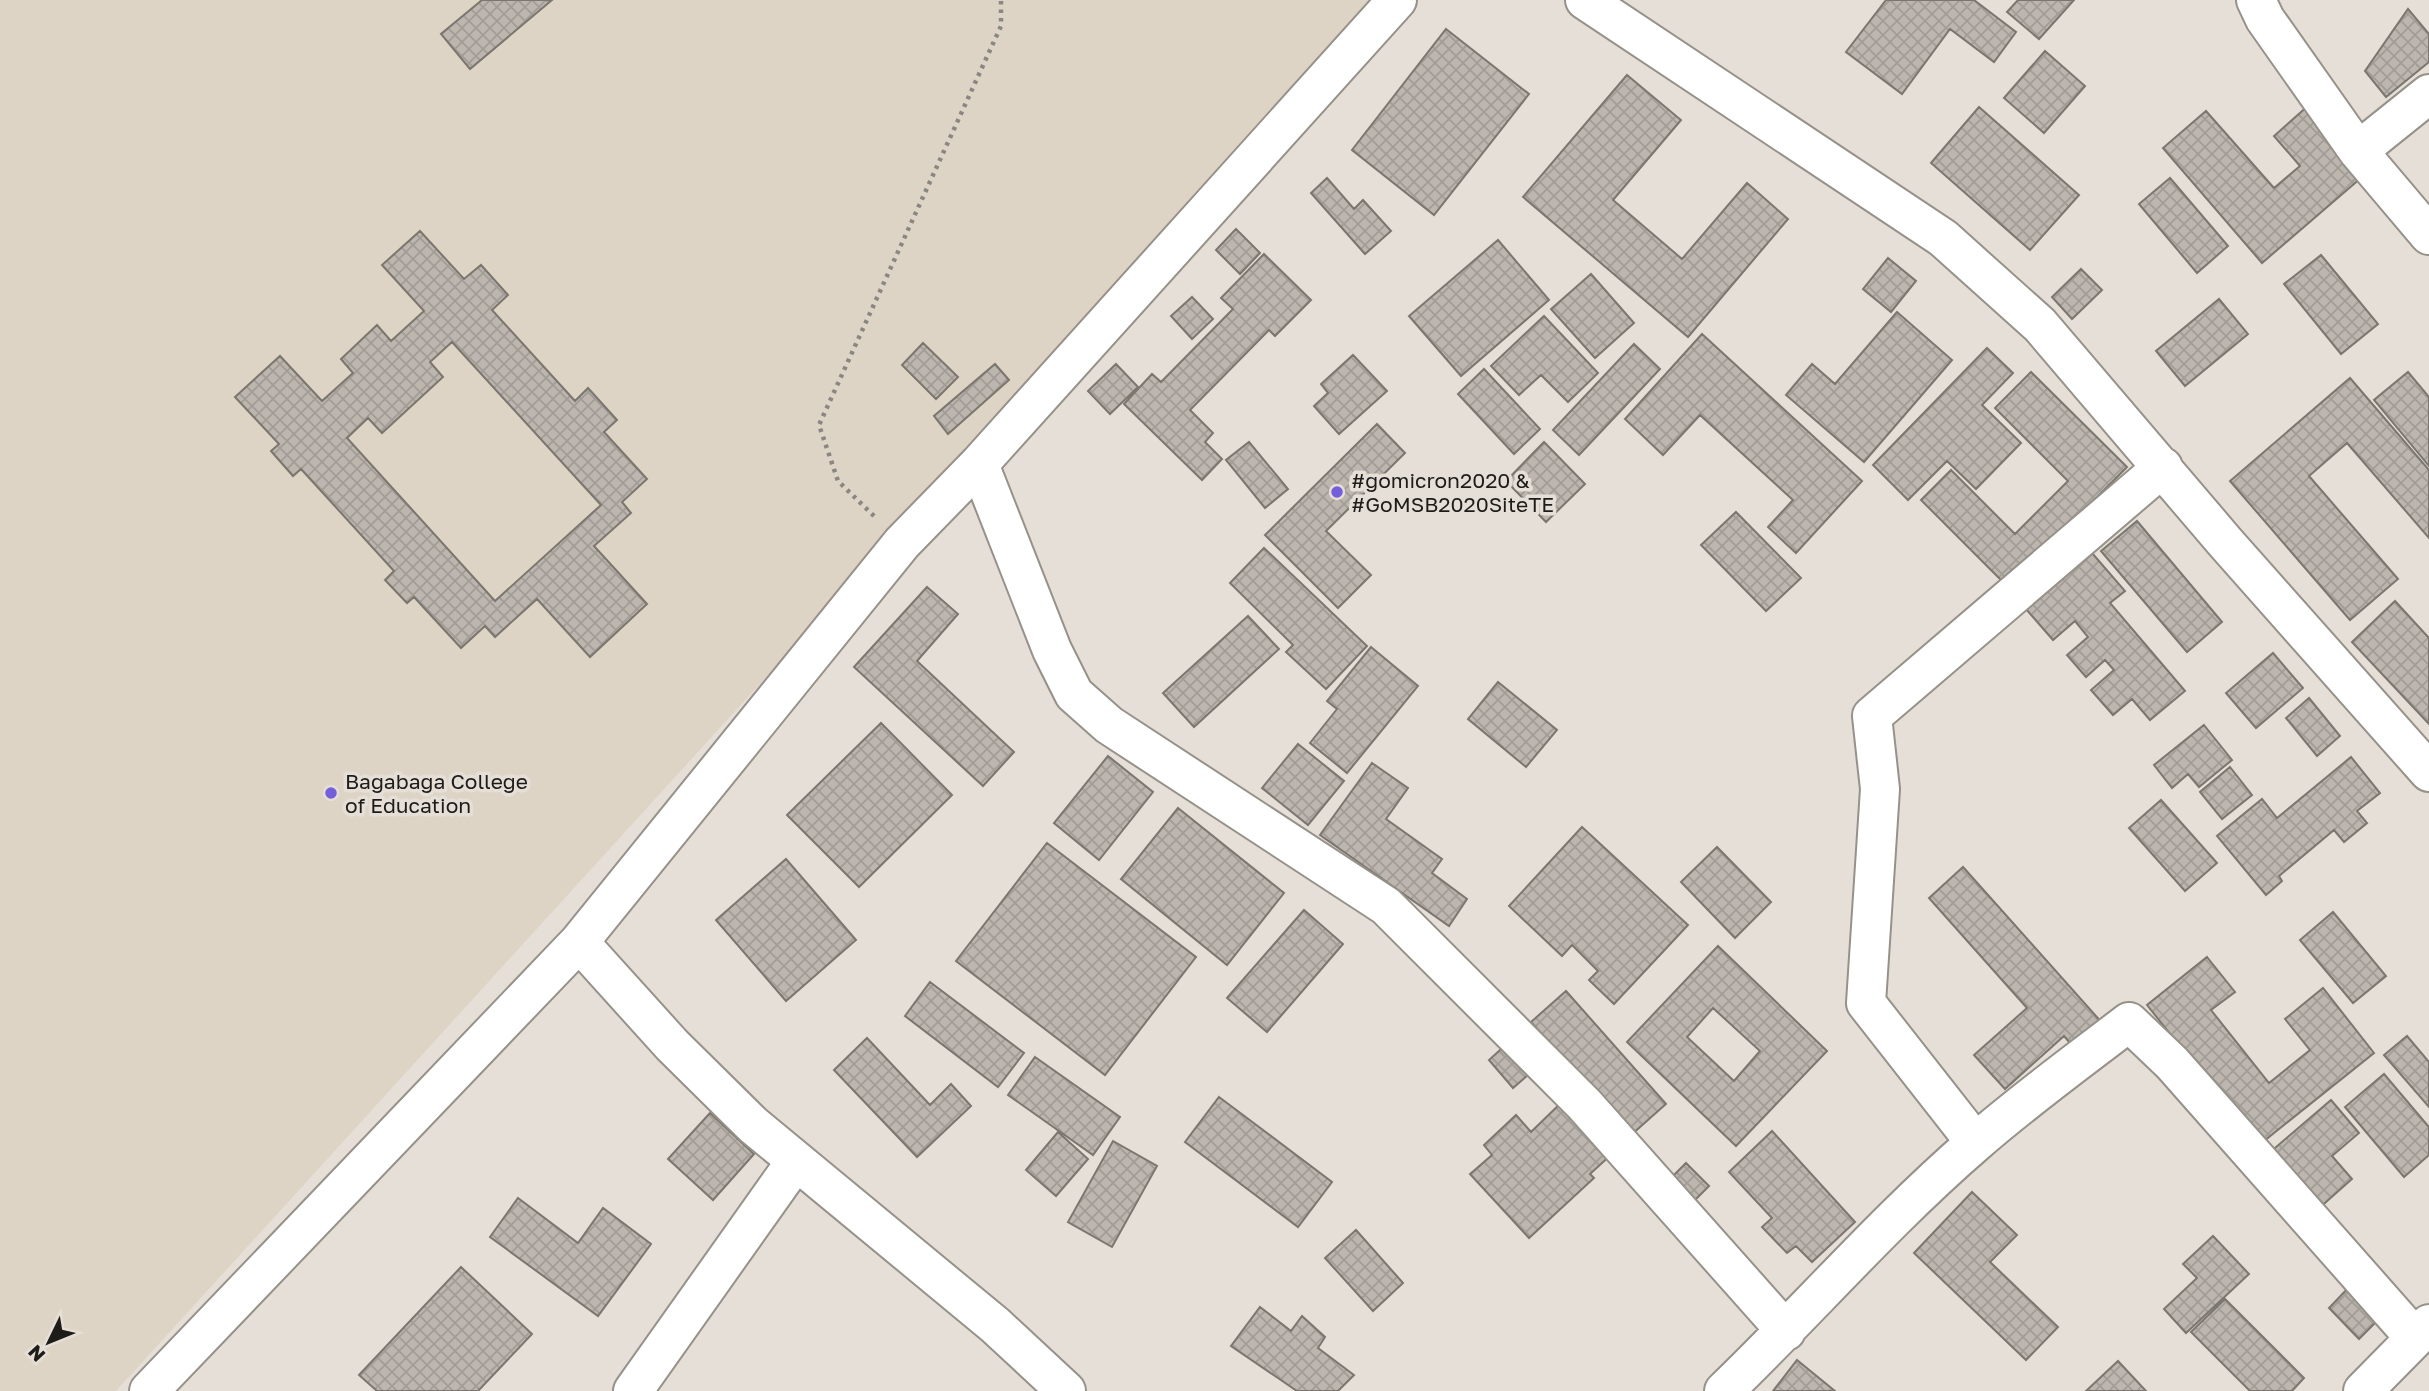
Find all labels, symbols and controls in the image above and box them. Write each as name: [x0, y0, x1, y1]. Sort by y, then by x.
place label: #gomicron2020 & #GoMSB2020SiteTE: [1351, 467, 1554, 517]
marker: #gomicron2020 & #GoMSB2020SiteTE: [1329, 484, 1345, 500]
place label: Bagabaga College of Education: [345, 768, 528, 818]
marker: Bagabaga College of Education: [323, 785, 339, 801]
north arrow: [14, 1307, 84, 1377]
text: N: [23, 1341, 50, 1367]

